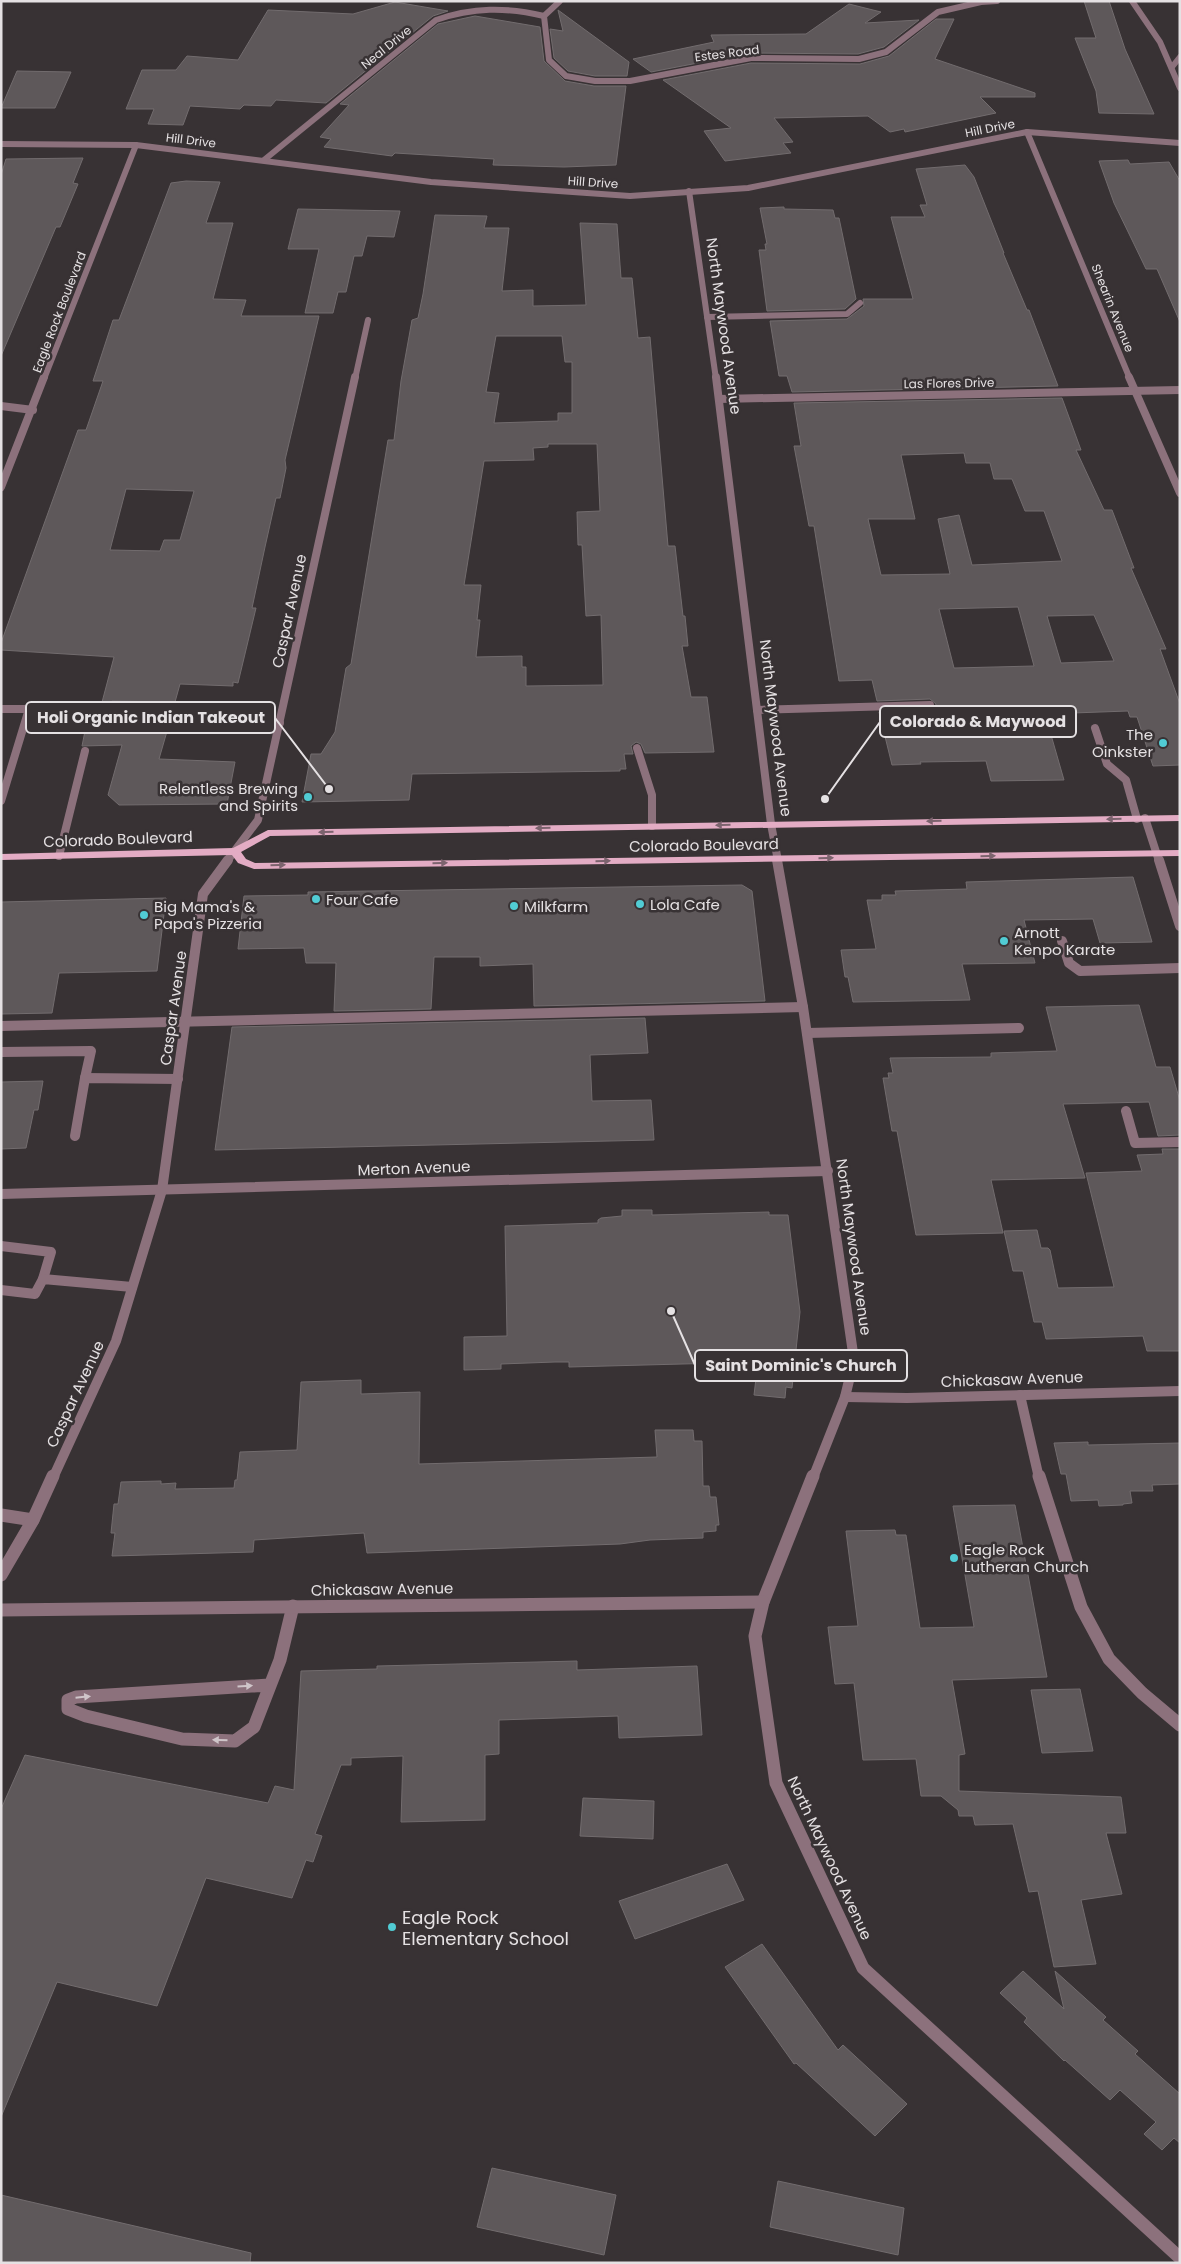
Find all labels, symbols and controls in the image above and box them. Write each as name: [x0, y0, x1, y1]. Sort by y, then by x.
street label: Neal Drive: [357, 21, 415, 73]
street label: Estes Road: [694, 41, 760, 65]
street label: Hill Drive: [964, 115, 1016, 141]
street label: Hill Drive: [165, 128, 217, 152]
street label: Hill Drive: [567, 172, 619, 192]
street label: North Maywood Avenue: [701, 236, 747, 416]
street label: Eagle Rock Boulevard: [28, 249, 90, 375]
street label: Shearin Avenue: [1088, 261, 1138, 355]
street label: Las Flores Drive: [903, 374, 995, 392]
street label: Caspar Avenue: [267, 552, 311, 670]
street label: North Maywood Avenue: [755, 638, 797, 818]
callout: Holi Organic Indian Takeout: [26, 702, 275, 733]
text: Holi Organic Indian Takeout: [37, 706, 265, 729]
callout: Colorado & Maywood: [880, 706, 1076, 737]
text: Colorado & Maywood: [890, 710, 1066, 733]
place label: The Oinkster: [1092, 724, 1153, 762]
marker: The Oinkster: [1157, 737, 1169, 749]
place label: Relentless Brewing and Spirits: [159, 778, 298, 816]
marker: Relentless Brewing and Spirits: [302, 791, 314, 803]
one-way arrow: [1105, 815, 1121, 823]
one-way arrow: [925, 817, 941, 825]
one-way arrow: [714, 821, 730, 829]
one-way arrow: [534, 825, 550, 833]
street label: Colorado Boulevard: [43, 826, 193, 852]
one-way arrow: [317, 828, 333, 836]
street label: Colorado Boulevard: [629, 833, 779, 857]
one-way arrow: [980, 852, 996, 860]
one-way arrow: [818, 854, 834, 862]
one-way arrow: [595, 857, 611, 865]
one-way arrow: [432, 859, 448, 867]
one-way arrow: [270, 861, 286, 869]
place label: Four Cafe: [326, 889, 398, 910]
marker: Four Cafe: [310, 893, 322, 905]
place label: Lola Cafe: [650, 894, 720, 915]
place label: Big Mama's & Papa's Pizzeria: [154, 896, 262, 934]
place label: Milkfarm: [524, 896, 588, 917]
marker: Lola Cafe: [634, 898, 646, 910]
marker: Milkfarm: [508, 900, 520, 912]
marker: Big Mama's & Papa's Pizzeria: [138, 909, 150, 921]
place label: Arnott Kenpo Karate: [1014, 922, 1115, 960]
marker: Arnott Kenpo Karate: [998, 935, 1010, 947]
street label: Caspar Avenue: [155, 949, 191, 1067]
street label: Merton Avenue: [357, 1156, 471, 1180]
street label: North Maywood Avenue: [831, 1157, 877, 1337]
street label: Caspar Avenue: [41, 1337, 109, 1451]
callout: Saint Dominic's Church: [695, 1350, 907, 1381]
text: Saint Dominic's Church: [705, 1354, 897, 1377]
street label: Chickasaw Avenue: [940, 1366, 1084, 1392]
place label: Eagle Rock Lutheran Church: [964, 1539, 1089, 1577]
marker: Eagle Rock Lutheran Church: [948, 1552, 960, 1564]
street label: Chickasaw Avenue: [311, 1577, 453, 1601]
one-way arrow: [238, 1682, 254, 1690]
one-way arrow: [76, 1692, 92, 1700]
one-way arrow: [211, 1736, 227, 1744]
street label: North Maywood Avenue: [783, 1773, 877, 1943]
place label: Eagle Rock Elementary School: [402, 1905, 569, 1951]
marker: Eagle Rock Elementary School: [386, 1921, 398, 1933]

